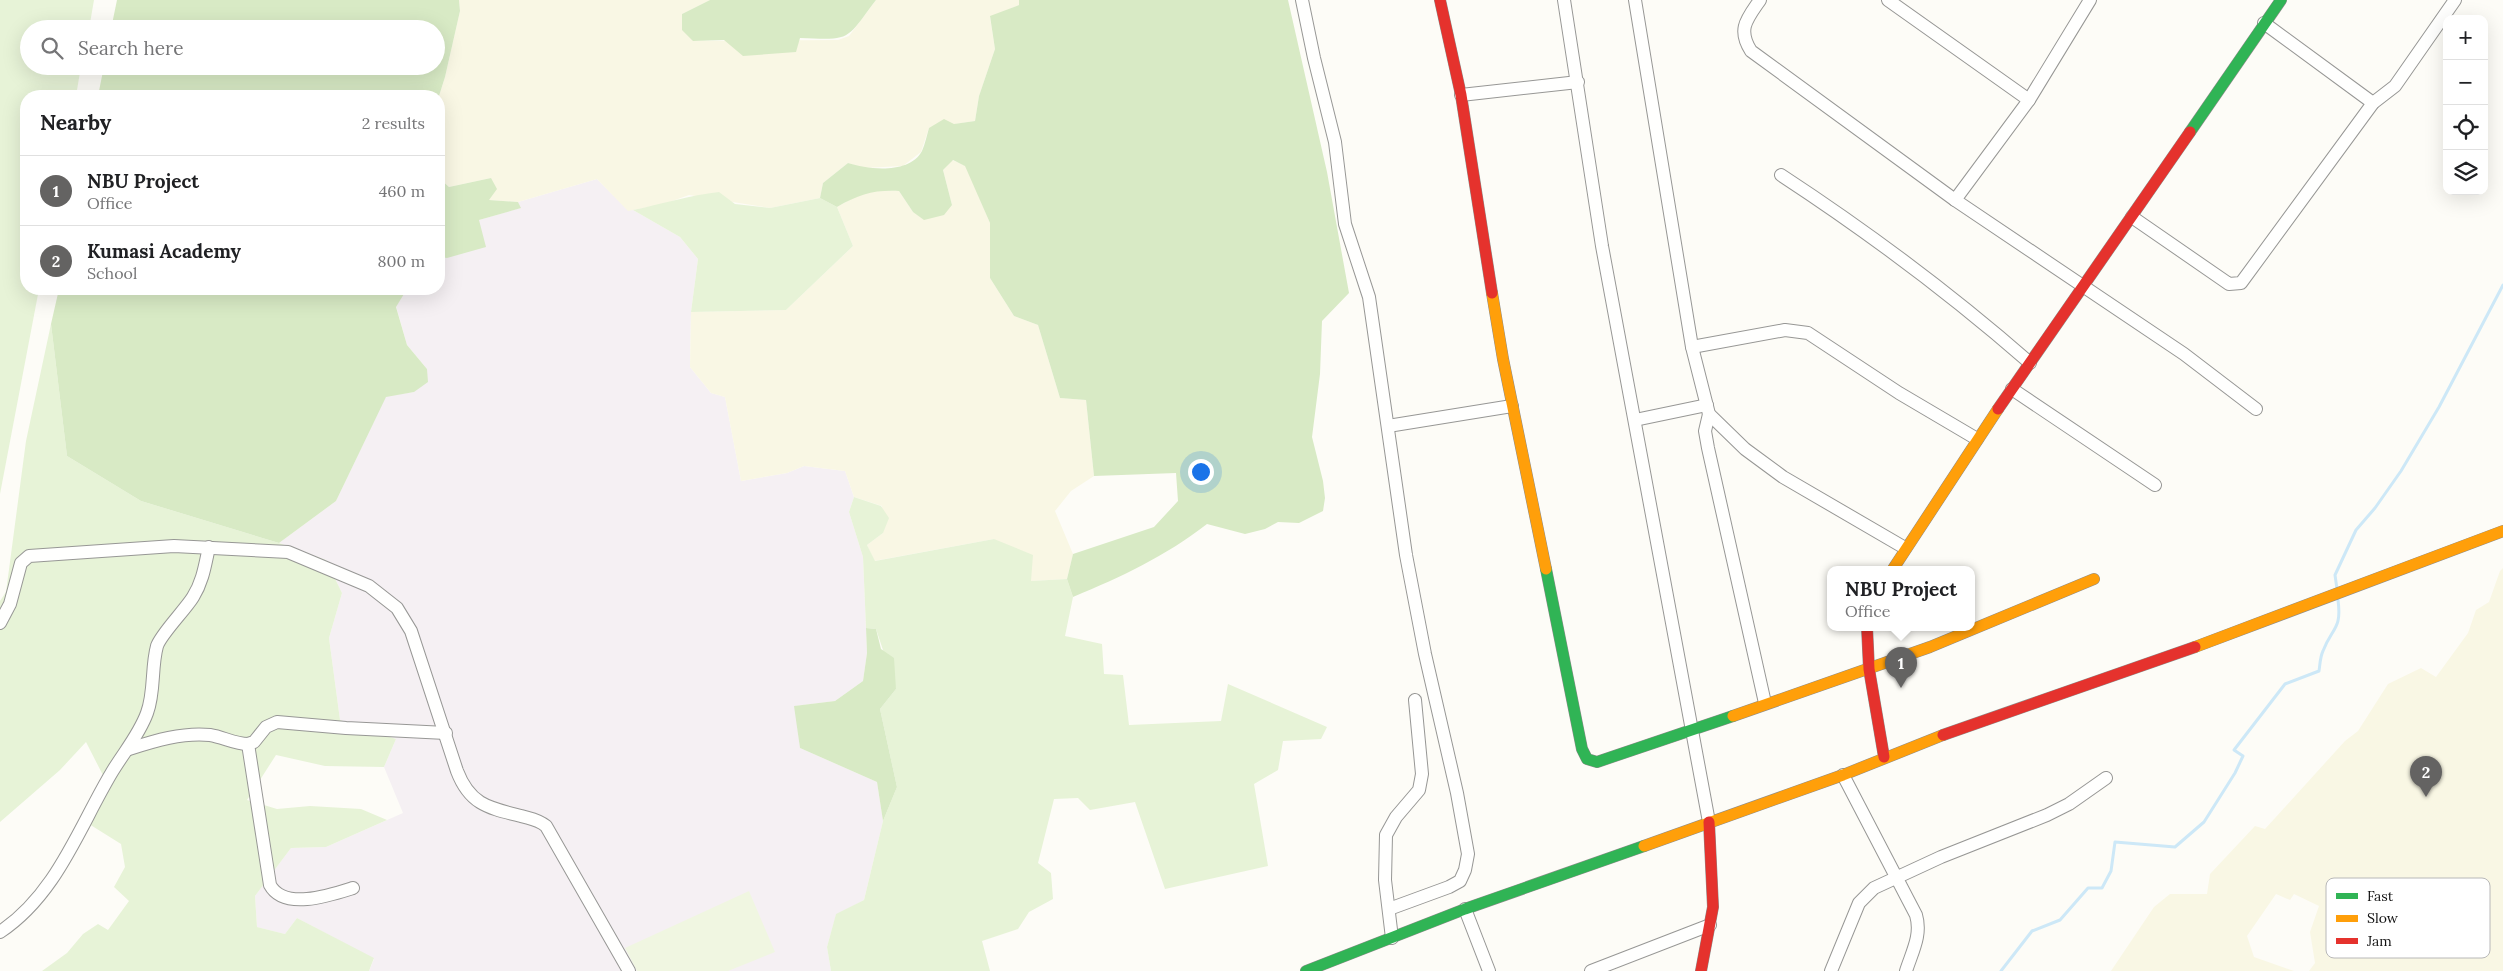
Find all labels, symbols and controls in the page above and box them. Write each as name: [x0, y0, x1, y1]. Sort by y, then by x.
map controls: [2443, 15, 2488, 195]
button: +: [2443, 15, 2488, 60]
search box: [20, 20, 445, 75]
icon: search: [38, 34, 66, 62]
text: Search here: [78, 36, 184, 60]
button: −: [2443, 60, 2488, 105]
button: locate: [2443, 105, 2488, 150]
text: Nearby: [40, 109, 111, 136]
text: 2 results: [362, 113, 425, 133]
button: layers: [2443, 150, 2488, 195]
text: NBU Project: [87, 169, 199, 193]
text: 1: [53, 181, 59, 201]
text: 460 m: [379, 181, 425, 201]
text: Office: [87, 193, 132, 213]
text: Kumasi Academy: [87, 239, 241, 263]
text: 2: [52, 251, 60, 271]
text: 800 m: [378, 251, 425, 271]
text: School: [87, 263, 137, 283]
your location: [1188, 459, 1214, 485]
popup: [1827, 566, 1975, 631]
text: NBU Project: [1845, 577, 1957, 601]
text: Office: [1845, 601, 1890, 621]
pin: 1: [1885, 647, 1917, 688]
pin: 2: [2410, 756, 2442, 797]
legend: [2326, 878, 2490, 958]
text: Fast: [2367, 887, 2394, 905]
text: Slow: [2367, 909, 2399, 927]
text: Jam: [2366, 932, 2392, 950]

